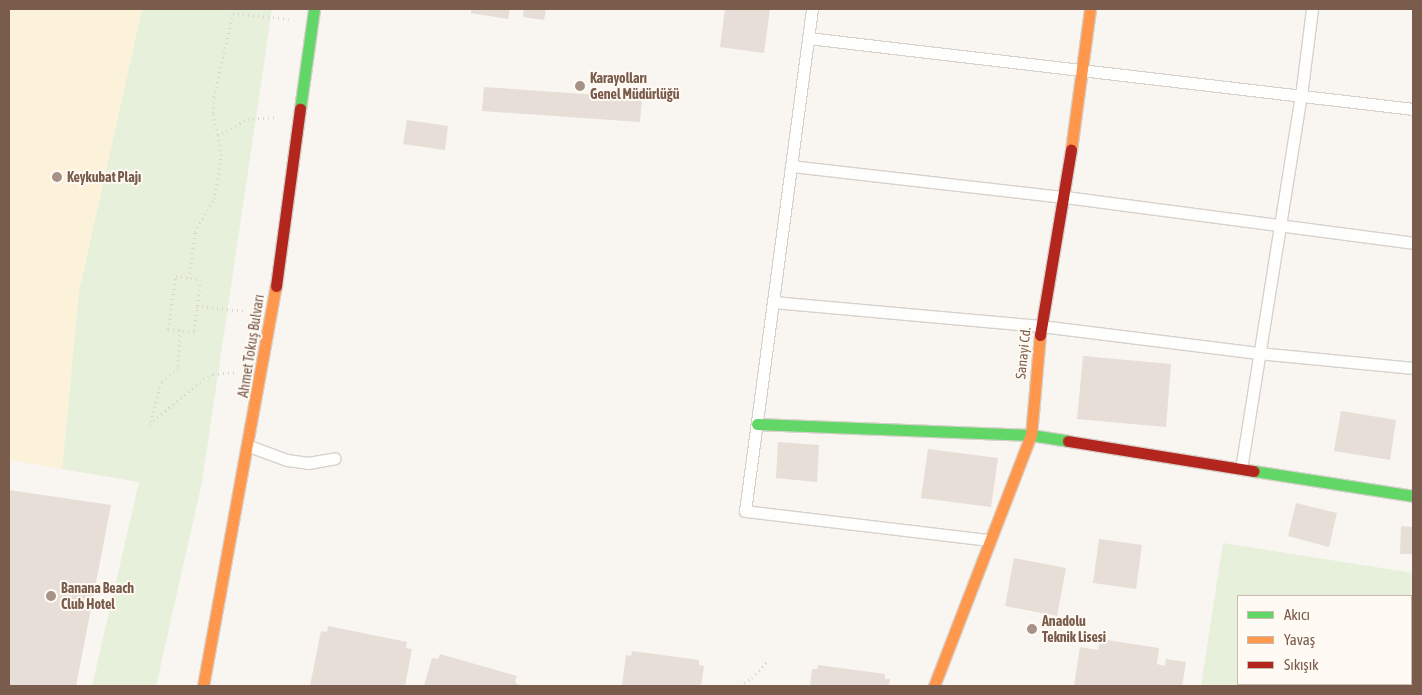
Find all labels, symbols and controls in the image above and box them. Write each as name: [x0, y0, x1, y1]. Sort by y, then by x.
place label: Karayolları Genel Müdürlüğü: [590, 70, 679, 102]
marker: Karayolları Genel Müdürlüğü: [574, 80, 586, 92]
place label: Keykubat Plajı: [67, 169, 141, 185]
marker: Keykubat Plajı: [51, 171, 63, 183]
street label: Ahmet Tokuş Bulvarı: [235, 293, 267, 399]
street label: Sanayi Cd.: [1012, 326, 1034, 380]
place label: Banana Beach Club Hotel: [61, 580, 134, 612]
marker: Banana Beach Club Hotel: [45, 590, 57, 602]
legend: [1237, 595, 1412, 685]
text: Akıcı: [1284, 606, 1310, 623]
place label: Anadolu Teknik Lisesi: [1042, 613, 1106, 646]
marker: Anadolu Teknik Lisesi: [1026, 623, 1038, 635]
text: Yavaş: [1284, 631, 1315, 648]
text: Sıkışık: [1284, 656, 1319, 673]

